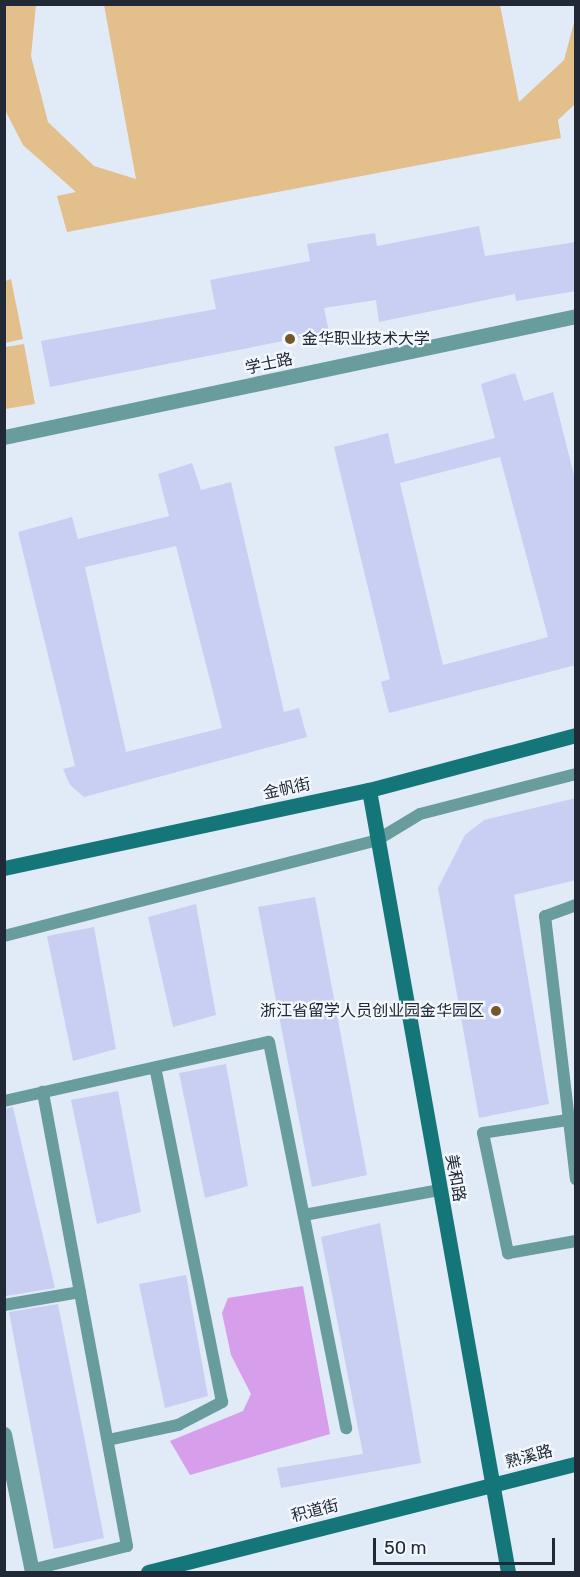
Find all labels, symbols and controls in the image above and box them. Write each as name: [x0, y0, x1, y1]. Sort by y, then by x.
place label: 金华职业技术大学: [302, 329, 430, 349]
marker: 金华职业技术大学: [283, 332, 297, 346]
street label: 学士路: [244, 350, 294, 378]
street label: 金帆街: [262, 775, 312, 803]
place label: 浙江省留学人员创业园金华园区: [260, 1001, 484, 1021]
marker: 浙江省留学人员创业园金华园区: [489, 1004, 503, 1018]
street label: 美和路: [441, 1153, 469, 1203]
street label: 熟溪路: [503, 1442, 555, 1472]
street label: 积道街: [289, 1496, 341, 1526]
scale bar: [376, 1526, 558, 1564]
text: 50 m: [384, 1537, 427, 1559]

